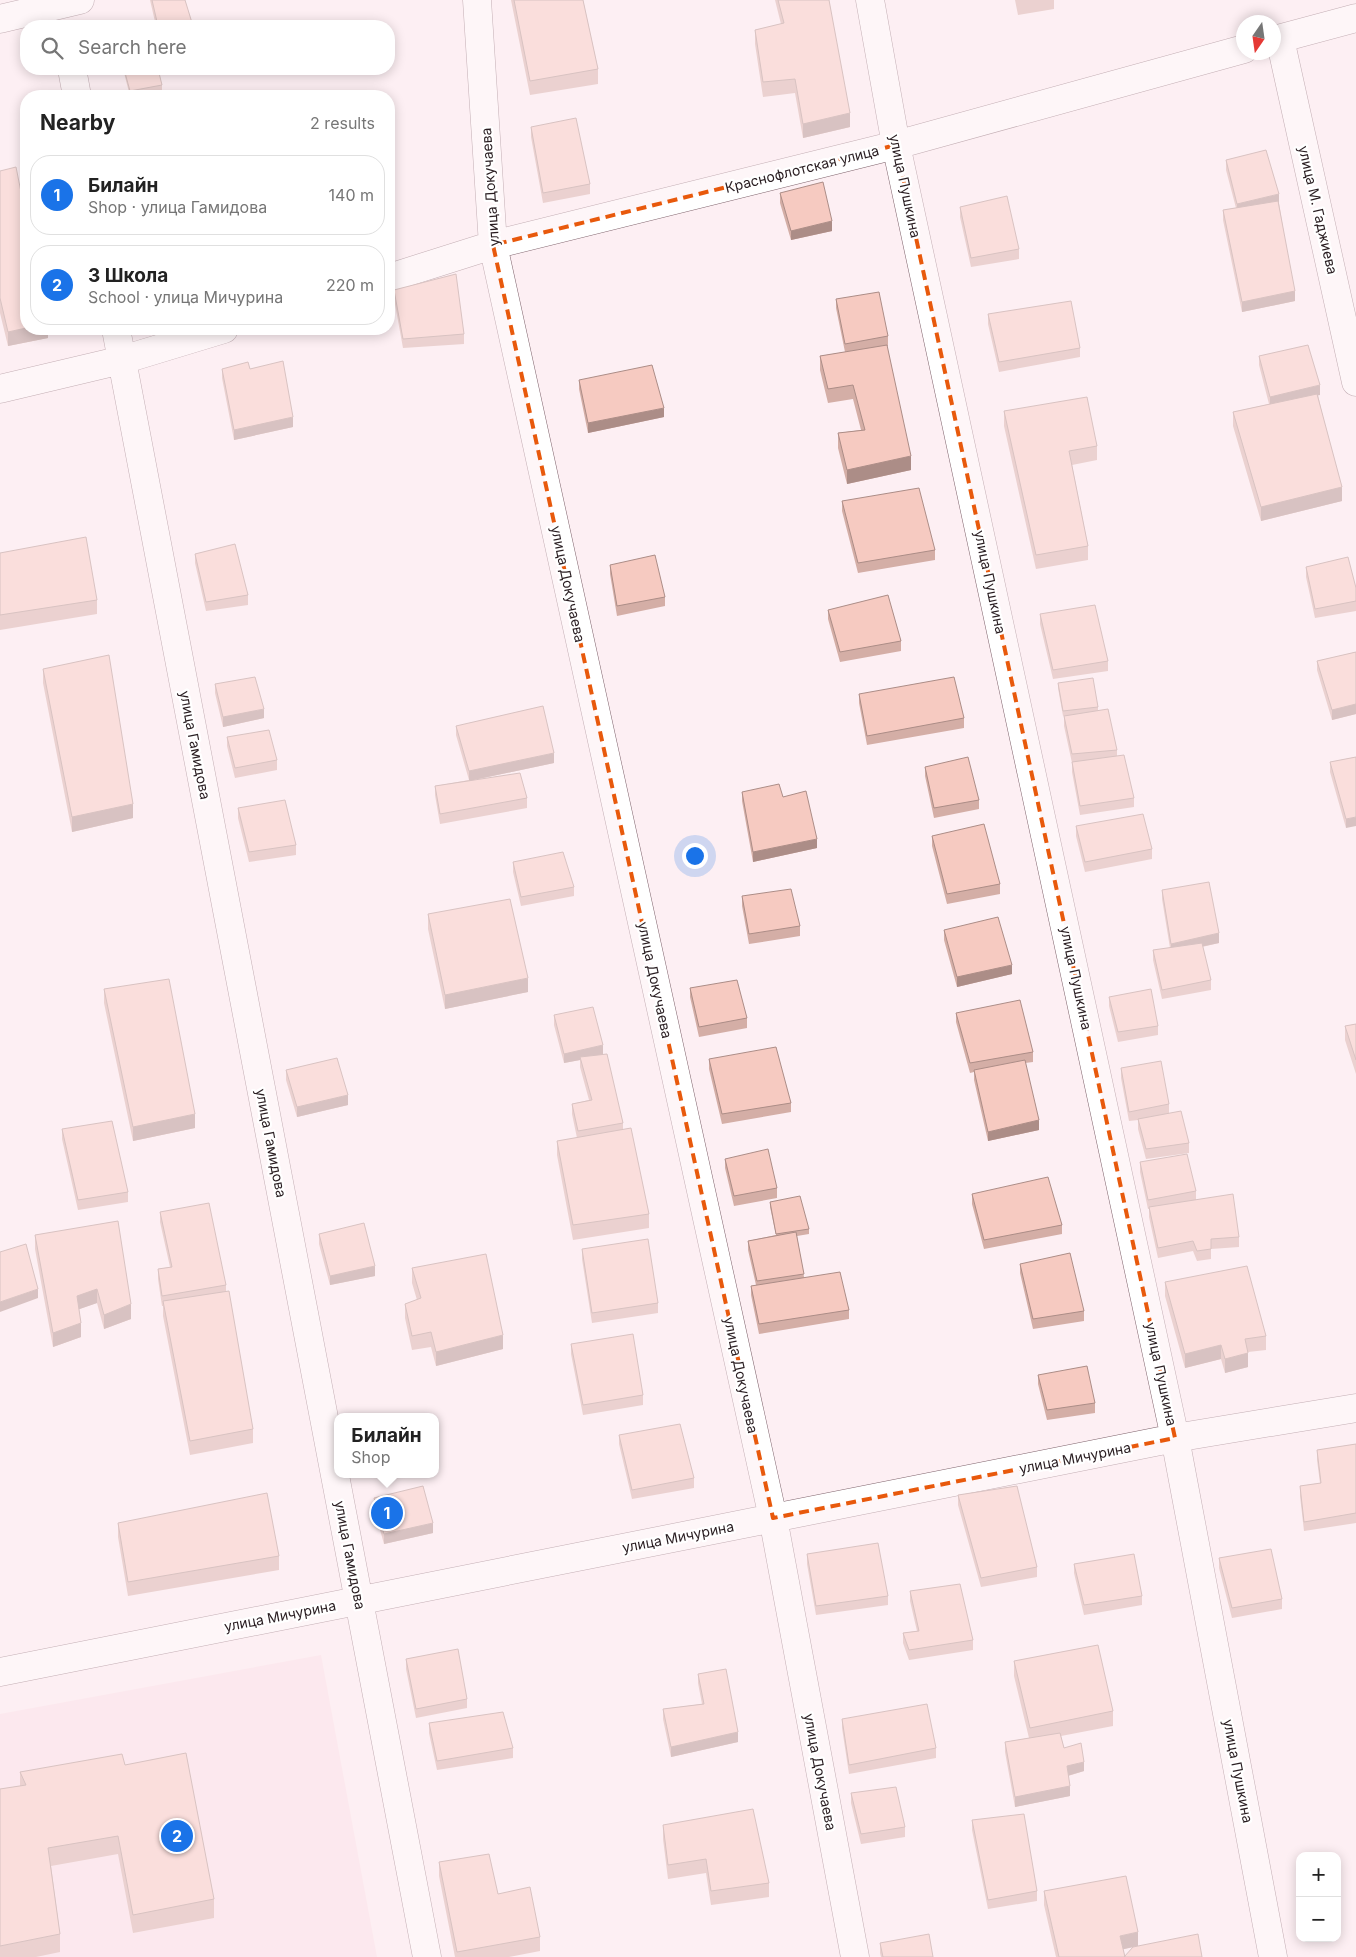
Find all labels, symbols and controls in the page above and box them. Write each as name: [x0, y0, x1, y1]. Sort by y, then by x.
north arrow: [1236, 15, 1281, 60]
search box: [20, 20, 395, 75]
icon: search: [38, 34, 66, 62]
text: Search here: [78, 36, 187, 59]
text: Nearby: [40, 110, 115, 135]
text: 2 results: [310, 113, 375, 133]
street label: улица Докучаева: [477, 127, 502, 247]
street label: улица Пушкина: [886, 132, 925, 239]
street label: Краснофлотская улица: [723, 141, 881, 196]
street label: улица М. Гаджиева: [1295, 144, 1342, 276]
text: Билайн: [88, 174, 158, 197]
text: 1: [54, 185, 60, 205]
text: 140 m: [329, 185, 374, 205]
text: Shop · улица Гамидова: [88, 197, 267, 217]
text: 3 Школа: [88, 264, 168, 287]
text: 2: [52, 275, 62, 295]
text: 220 m: [326, 275, 374, 295]
text: School · улица Мичурина: [88, 287, 283, 307]
street label: улица Докучаева: [548, 524, 589, 644]
street label: улица Пушкина: [971, 528, 1010, 635]
street label: улица Гамидова: [177, 689, 214, 801]
your location: [682, 843, 708, 869]
street label: улица Докучаева: [635, 920, 676, 1040]
street label: улица Пушкина: [1057, 924, 1096, 1031]
street label: улица Гамидова: [253, 1087, 290, 1199]
street label: улица Докучаева: [721, 1315, 762, 1435]
street label: улица Пушкина: [1142, 1320, 1181, 1427]
popup: [334, 1413, 439, 1478]
text: Билайн: [351, 1424, 422, 1447]
street label: улица Мичурина: [1018, 1438, 1132, 1477]
text: Shop: [351, 1447, 390, 1467]
pin: 1: [371, 1494, 403, 1532]
street label: улица Гамидова: [332, 1499, 369, 1611]
street label: улица Мичурина: [621, 1517, 735, 1556]
street label: улица Мичурина: [223, 1596, 337, 1635]
street label: улица Докучаева: [801, 1712, 840, 1832]
street label: улица Пушкина: [1220, 1717, 1257, 1824]
pin: 2: [161, 1817, 193, 1855]
map controls: [1296, 1852, 1341, 1942]
button: +: [1296, 1852, 1341, 1897]
button: −: [1296, 1897, 1341, 1942]

